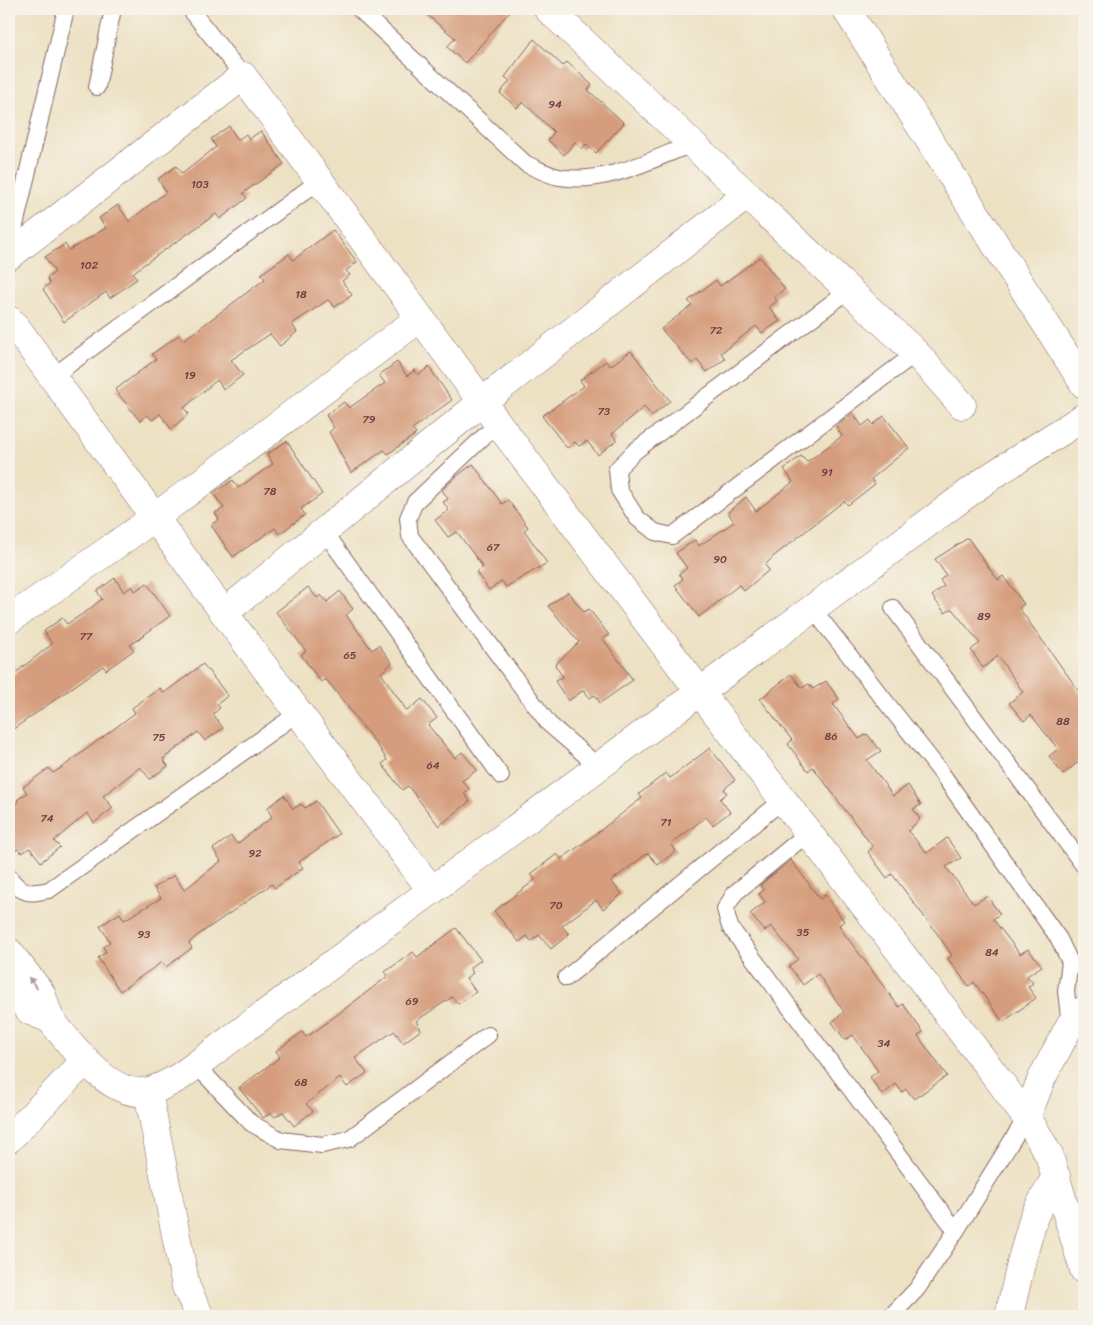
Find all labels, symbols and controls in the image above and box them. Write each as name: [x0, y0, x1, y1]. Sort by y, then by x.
house number: 94: [548, 95, 562, 114]
house number: 103: [191, 175, 209, 194]
house number: 102: [80, 256, 99, 275]
house number: 18: [295, 285, 307, 304]
house number: 72: [710, 321, 723, 340]
house number: 19: [184, 366, 196, 385]
house number: 73: [598, 402, 610, 421]
house number: 79: [362, 410, 376, 429]
house number: 91: [821, 463, 833, 482]
house number: 78: [264, 482, 277, 501]
house number: 67: [487, 538, 500, 557]
house number: 90: [713, 550, 727, 569]
house number: 89: [977, 607, 991, 626]
house number: 77: [80, 627, 93, 646]
house number: 65: [344, 646, 357, 665]
house number: 88: [1056, 712, 1070, 731]
house number: 86: [825, 727, 837, 746]
house number: 75: [152, 728, 166, 747]
house number: 64: [426, 756, 440, 775]
house number: 74: [40, 809, 54, 828]
house number: 71: [661, 813, 672, 832]
house number: 92: [248, 844, 262, 863]
house number: 70: [549, 896, 563, 915]
house number: 35: [797, 923, 810, 942]
house number: 93: [138, 925, 150, 944]
house number: 84: [985, 943, 999, 962]
one-way arrow: [28, 977, 39, 990]
house number: 69: [405, 992, 419, 1011]
house number: 34: [878, 1034, 891, 1053]
house number: 68: [295, 1073, 308, 1092]

